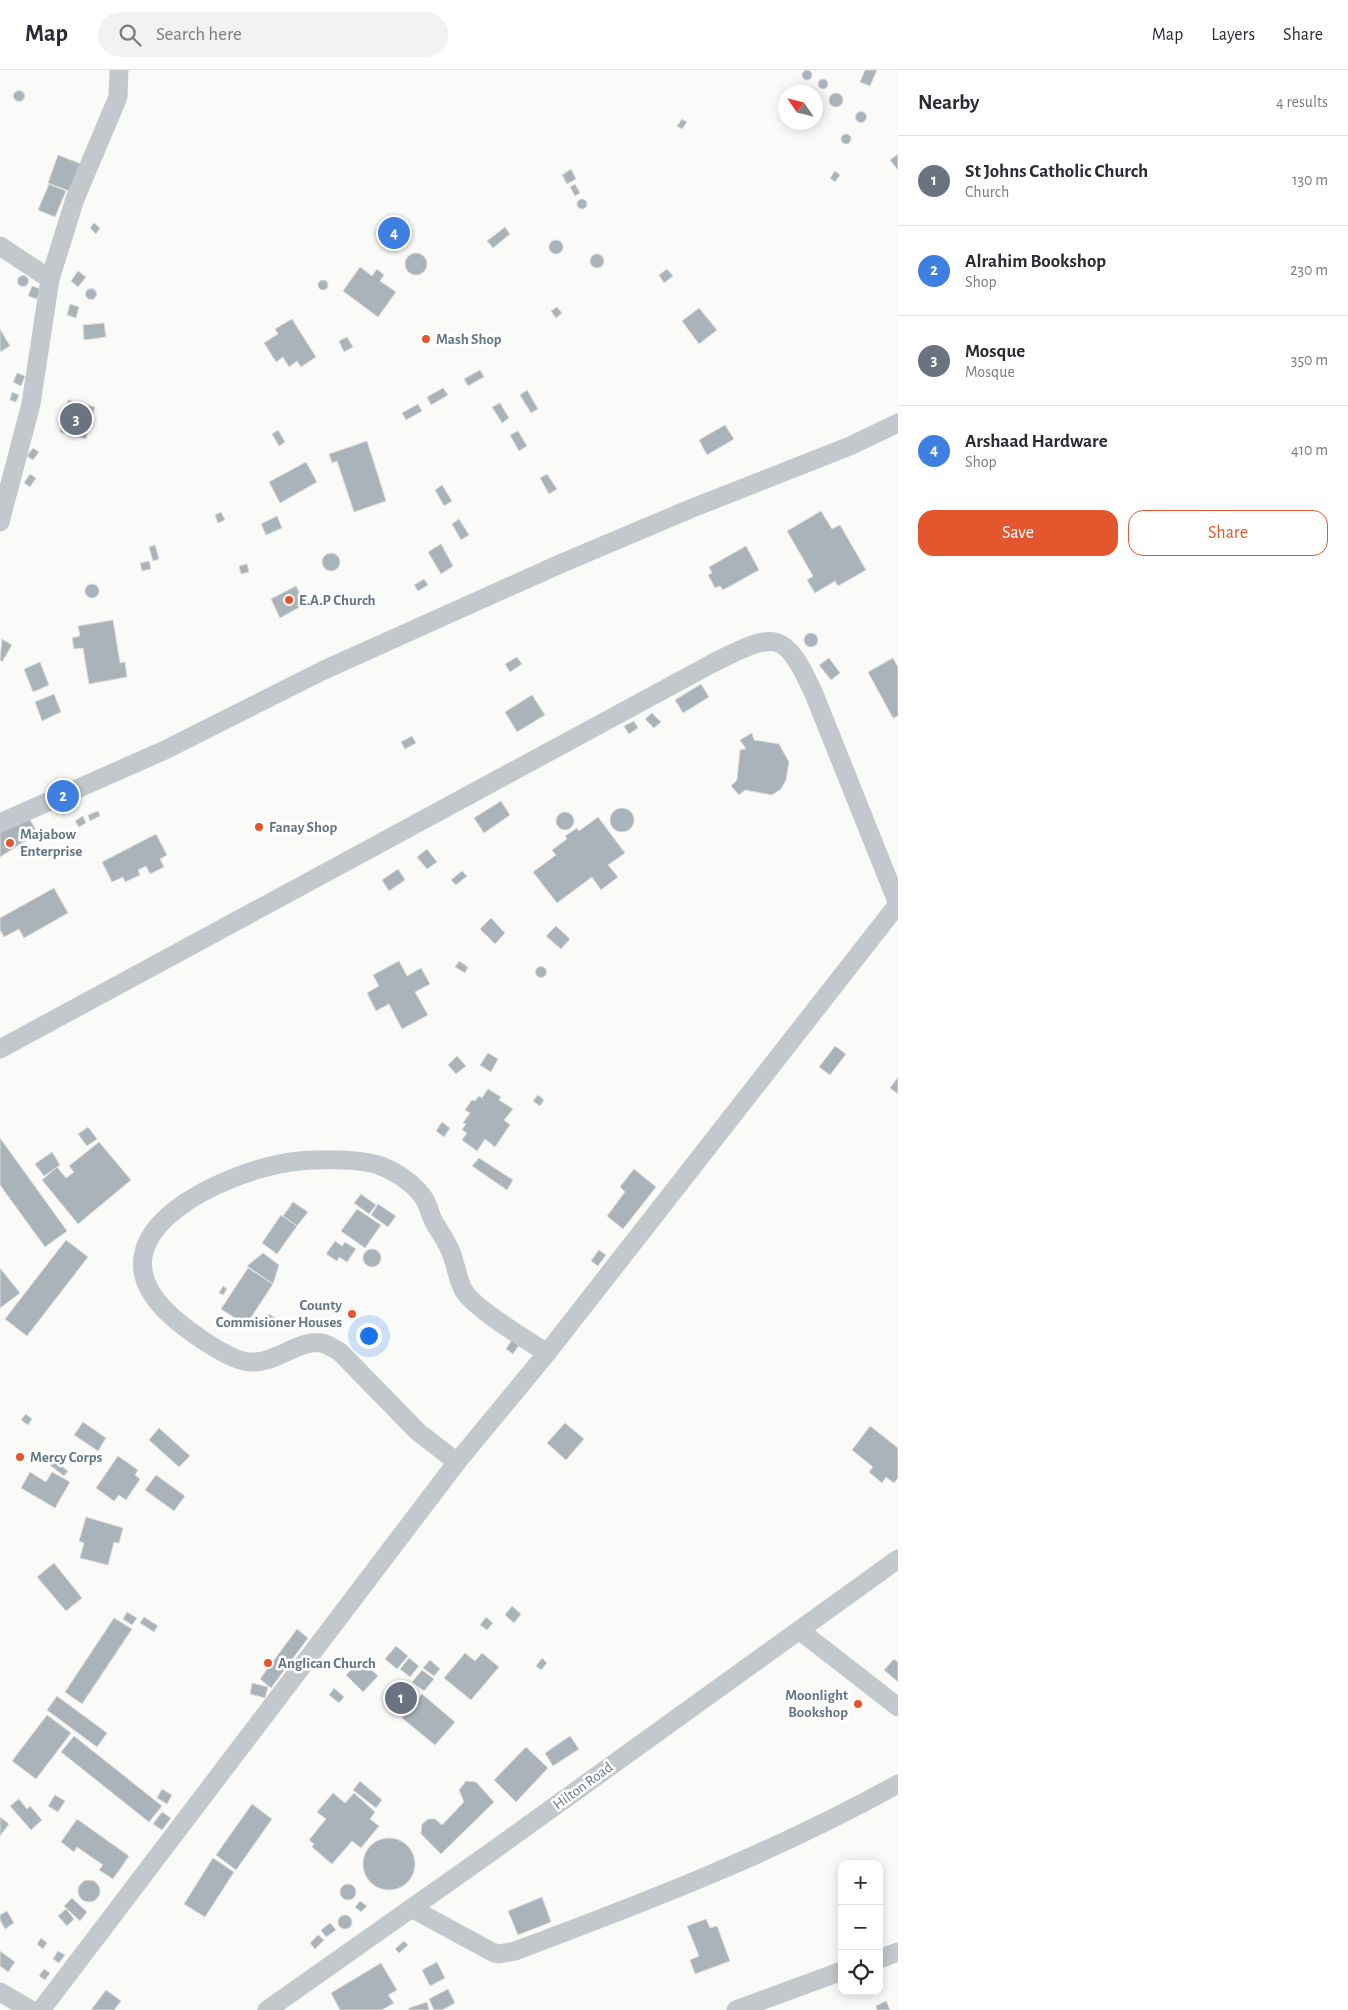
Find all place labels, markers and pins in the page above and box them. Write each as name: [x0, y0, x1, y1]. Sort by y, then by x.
pin: 4: [378, 214, 410, 252]
place label: Mash Shop: [436, 332, 502, 347]
marker: Mash Shop: [420, 333, 432, 345]
pin: 3: [60, 400, 92, 438]
place label: E.A.P Church: [299, 593, 376, 608]
marker: E.A.P Church: [283, 594, 295, 606]
pin: 2: [47, 777, 79, 815]
place label: Fanay Shop: [269, 820, 337, 835]
marker: Fanay Shop: [253, 821, 265, 833]
place label: Majabow Enterprise: [20, 827, 82, 859]
marker: Majabow Enterprise: [4, 837, 16, 849]
place label: County Commisioner Houses: [216, 1298, 342, 1330]
marker: County Commisioner Houses: [346, 1308, 358, 1320]
place label: Mercy Corps: [30, 1450, 103, 1465]
marker: Mercy Corps: [14, 1451, 26, 1463]
place label: Anglican Church: [278, 1656, 376, 1671]
marker: Anglican Church: [262, 1657, 274, 1669]
pin: 1: [385, 1679, 417, 1717]
place label: Moonlight Bookshop: [785, 1688, 848, 1720]
marker: Moonlight Bookshop: [852, 1698, 864, 1710]

